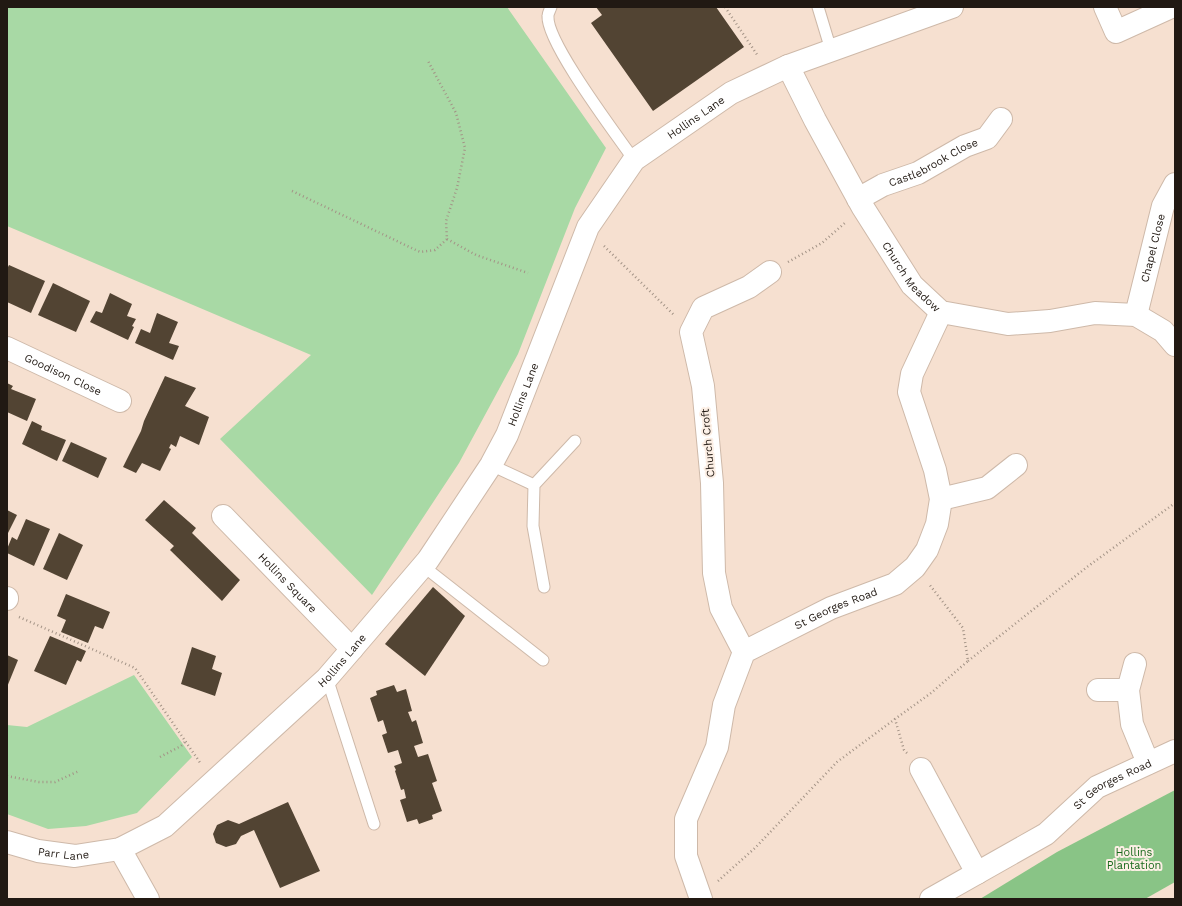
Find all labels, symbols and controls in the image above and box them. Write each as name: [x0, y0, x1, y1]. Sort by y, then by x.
street label: Hollins Lane: [665, 93, 727, 142]
street label: Castlebrook Close: [887, 135, 980, 189]
street label: Chapel Close: [1138, 212, 1167, 284]
street label: Church Meadow: [880, 239, 943, 315]
street label: Goodison Close: [22, 351, 104, 398]
street label: Hollins Lane: [505, 361, 541, 428]
street label: Church Croft: [698, 408, 717, 478]
street label: Hollins Square: [256, 550, 320, 615]
street label: St Georges Road: [792, 585, 879, 632]
street label: Hollins Lane: [315, 631, 369, 690]
street label: St Georges Road: [1070, 756, 1153, 812]
street label: Parr Lane: [37, 845, 90, 863]
park label: Hollins Plantation: [1107, 846, 1161, 872]

